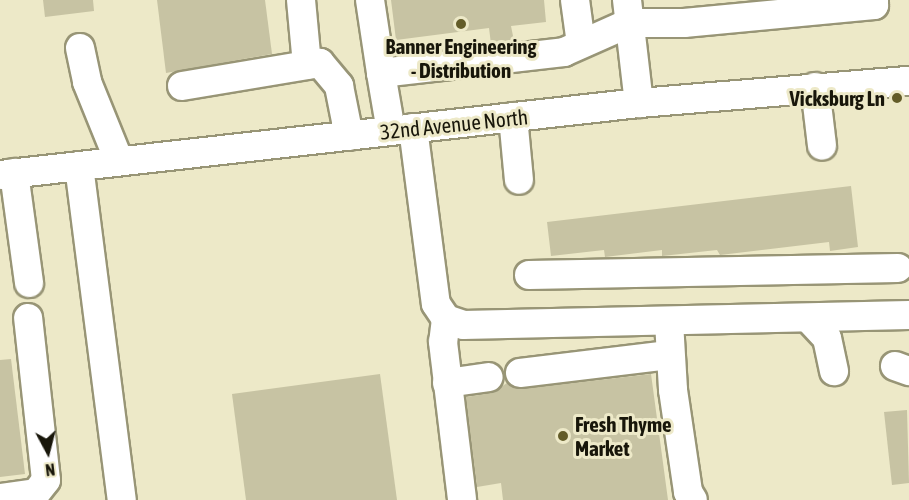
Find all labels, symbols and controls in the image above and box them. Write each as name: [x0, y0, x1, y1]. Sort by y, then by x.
marker: Banner Engineering - Distribution: [454, 17, 468, 31]
place label: Banner Engineering - Distribution: [385, 33, 537, 83]
place label: Vicksburg Ln: [790, 85, 885, 111]
marker: Vicksburg Ln: [890, 91, 904, 105]
street label: 32nd Avenue North: [379, 104, 529, 144]
place label: Fresh Thyme Market: [575, 411, 672, 461]
north arrow: [18, 422, 78, 482]
marker: Fresh Thyme Market: [556, 429, 570, 443]
text: N: [44, 460, 56, 479]

